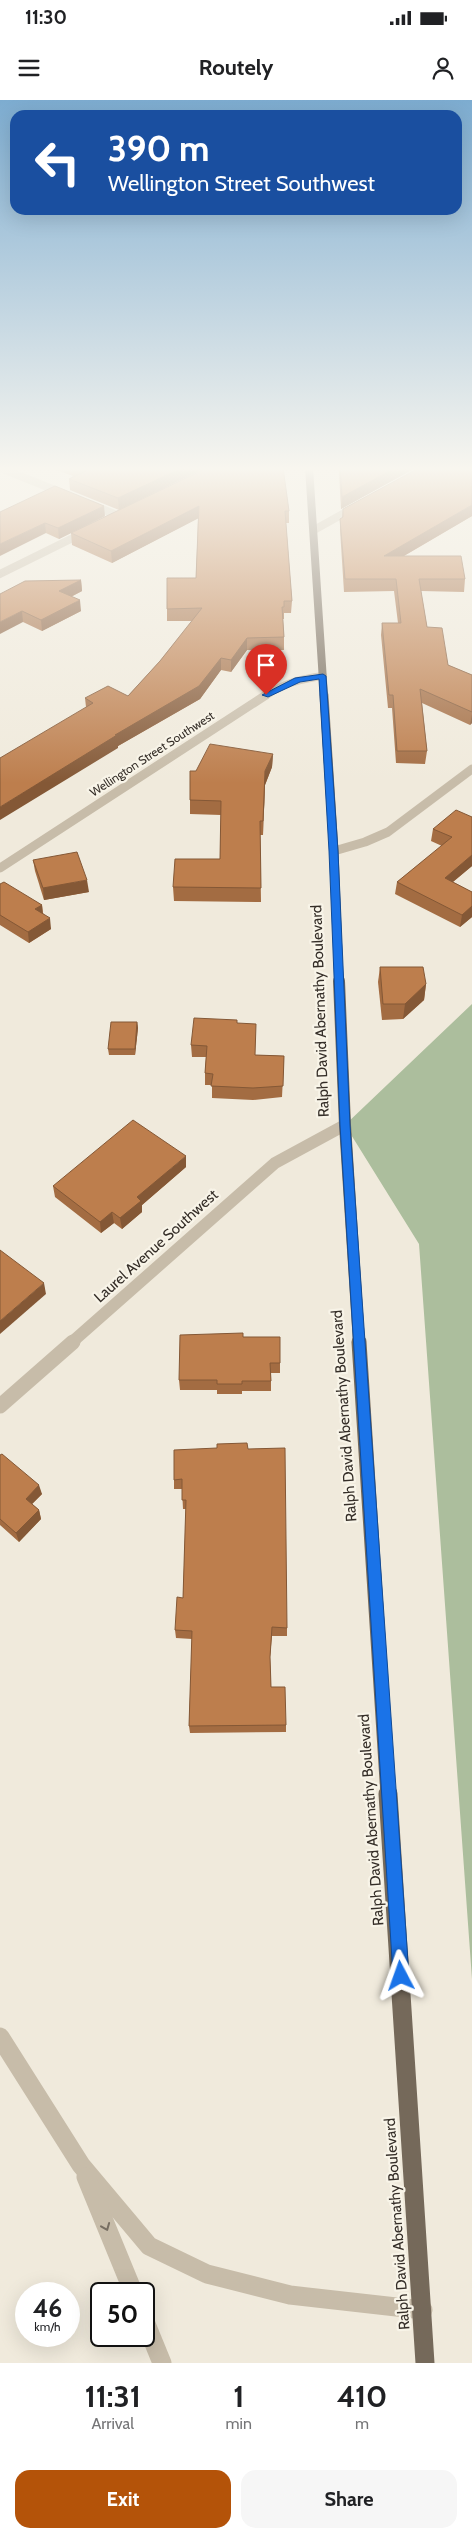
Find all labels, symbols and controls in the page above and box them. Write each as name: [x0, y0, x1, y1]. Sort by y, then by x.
text: 11:30: [25, 6, 67, 29]
icon: menu: [15, 54, 43, 82]
text: Routely: [199, 54, 273, 81]
icon: person: [429, 54, 457, 82]
text: 390 m: [108, 127, 210, 170]
icon: left: [25, 130, 90, 195]
text: Wellington Street Southwest: [108, 170, 375, 197]
pin: [245, 644, 287, 695]
icon: arrive: [252, 651, 280, 679]
street label: Wellington Street Southwest: [87, 708, 217, 800]
street label: Ralph David Abernathy Boulevard: [307, 905, 333, 1117]
street label: Laurel Avenue Southwest: [90, 1186, 222, 1306]
street label: Ralph David Abernathy Boulevard: [328, 1309, 360, 1523]
street label: Ralph David Abernathy Boulevard: [355, 1713, 387, 1927]
position arrow: [374, 1949, 426, 2001]
street label: Ralph David Abernathy Boulevard: [381, 2117, 413, 2331]
one-way arrow: [100, 2222, 110, 2230]
speed limit sign: 50: [90, 2282, 155, 2347]
text: 46: [33, 2293, 62, 2323]
text: km/h: [34, 2319, 61, 2334]
text: 11:31: [85, 2378, 141, 2415]
text: 1: [233, 2378, 244, 2415]
text: 410: [337, 2378, 387, 2415]
text: Arrival: [91, 2414, 134, 2433]
text: min: [226, 2414, 252, 2433]
text: m: [355, 2414, 369, 2433]
button: Exit: [15, 2470, 231, 2528]
button: Share: [241, 2470, 457, 2528]

